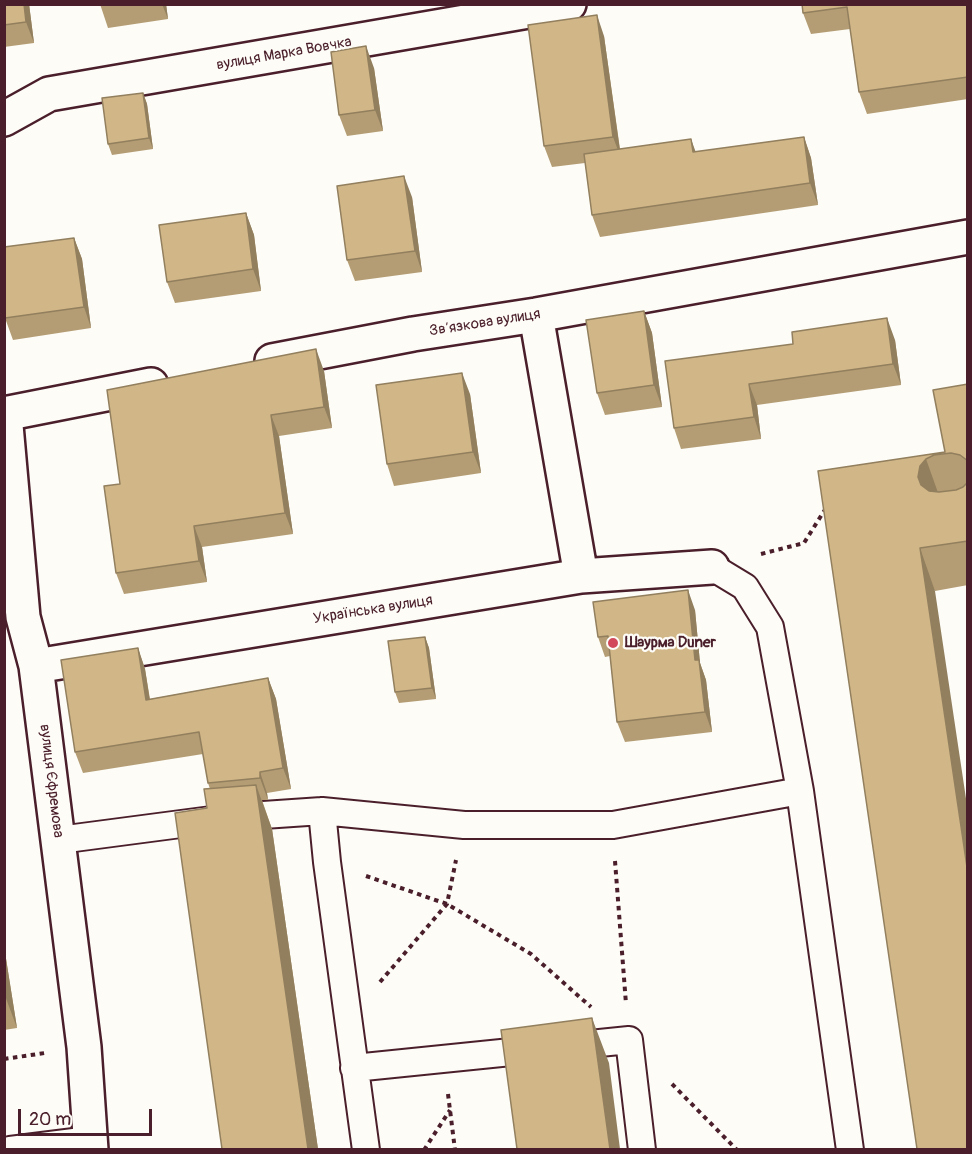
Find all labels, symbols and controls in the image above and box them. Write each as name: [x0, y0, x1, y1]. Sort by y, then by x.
street label: вулиця Марка Вовчка: [215, 33, 353, 75]
street label: Звʼязкова вулиця: [428, 305, 542, 341]
street label: Українська вулиця: [312, 592, 434, 628]
place label: Шаурма Duner: [625, 634, 716, 652]
marker: Шаурма Duner: [606, 636, 620, 650]
street label: вулиця Єфремова: [35, 723, 67, 839]
scale bar: [21, 1097, 154, 1135]
text: 20 m: [29, 1108, 71, 1131]

